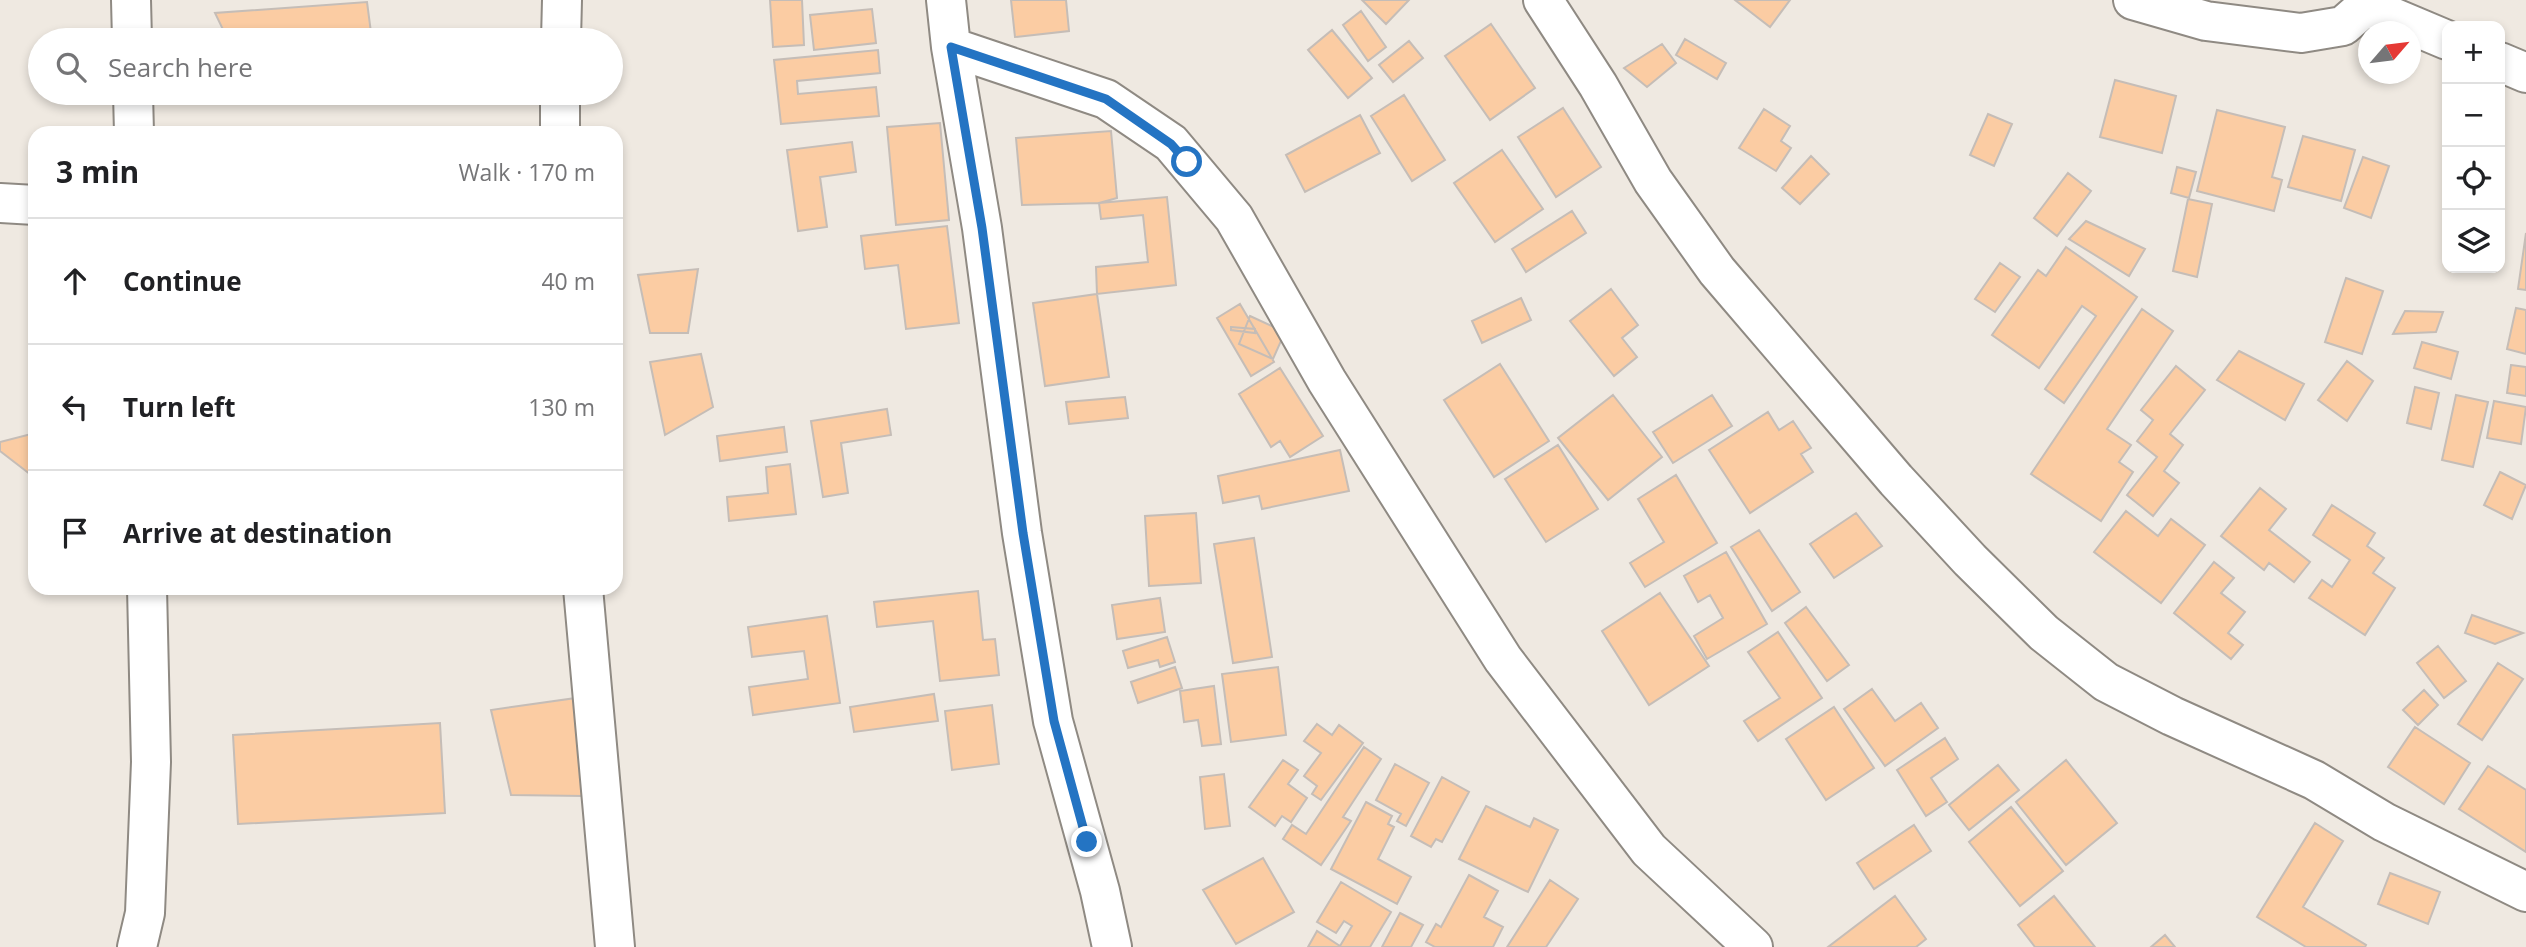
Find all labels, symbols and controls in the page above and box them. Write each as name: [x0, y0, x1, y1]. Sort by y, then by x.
north arrow: [2358, 21, 2421, 84]
map controls: [2442, 21, 2505, 273]
button: +: [2442, 21, 2505, 84]
search box: [28, 28, 623, 105]
icon: search: [52, 48, 90, 86]
text: Search here: [108, 49, 253, 85]
button: −: [2442, 84, 2505, 147]
route start: [1171, 146, 1202, 177]
button: locate: [2442, 147, 2505, 210]
text: 3 min: [56, 151, 139, 192]
text: Walk · 170 m: [458, 156, 595, 188]
button: layers: [2442, 210, 2505, 273]
icon: ahead: [56, 262, 94, 300]
text: Continue: [123, 263, 242, 299]
text: 40 m: [541, 265, 595, 297]
icon: left: [56, 388, 94, 426]
text: Turn left: [123, 389, 235, 425]
text: 130 m: [528, 391, 595, 423]
icon: arrive: [56, 514, 94, 552]
text: Arrive at destination: [123, 515, 392, 551]
route end: [1071, 826, 1102, 857]

